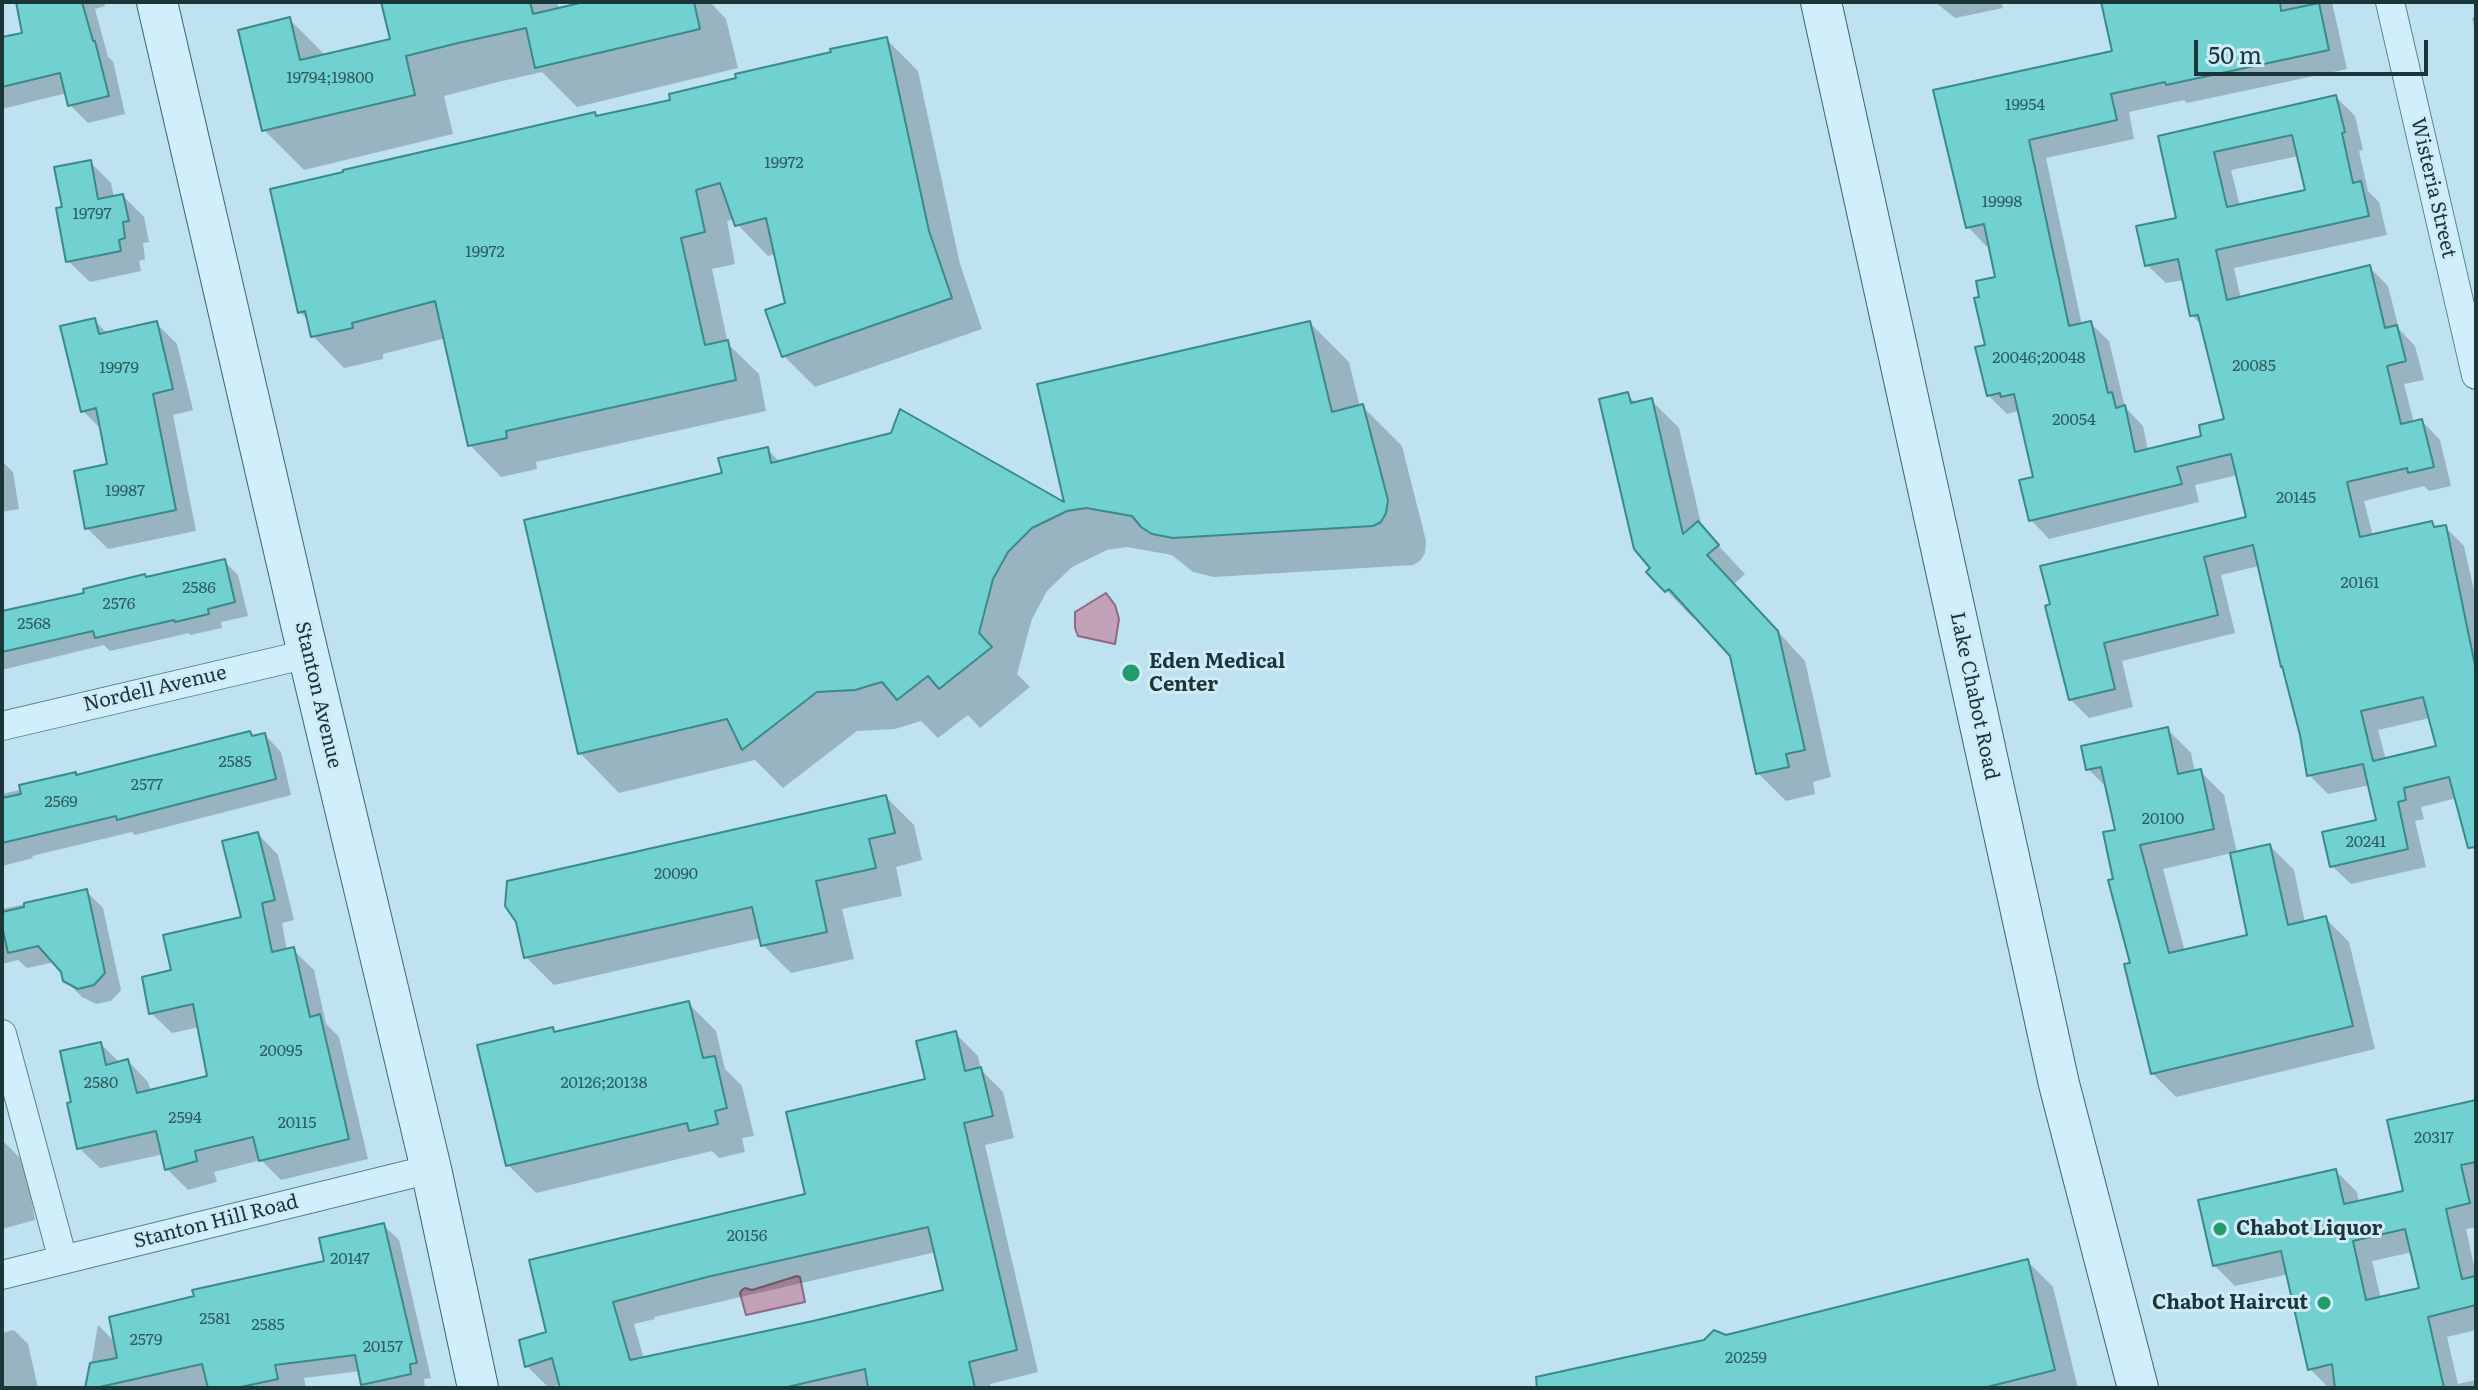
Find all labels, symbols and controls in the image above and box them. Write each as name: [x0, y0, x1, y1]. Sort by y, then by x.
scale bar: [2198, 24, 2432, 74]
text: 50 m: [2208, 36, 2262, 71]
house number: 19794;19800: [286, 68, 374, 88]
house number: 19954: [2005, 95, 2045, 115]
street label: Wisteria Street: [2405, 116, 2461, 260]
house number: 19972: [764, 153, 804, 173]
house number: 19998: [1982, 192, 2022, 212]
house number: 19797: [72, 204, 112, 224]
house number: 19972: [465, 242, 505, 262]
house number: 20046;20048: [1992, 348, 2086, 368]
house number: 20085: [2232, 356, 2276, 376]
house number: 19979: [99, 358, 139, 378]
house number: 20054: [2052, 410, 2096, 430]
house number: 19987: [105, 481, 145, 501]
house number: 20145: [2276, 488, 2316, 508]
house number: 20161: [2341, 573, 2379, 593]
house number: 2586: [182, 578, 216, 598]
house number: 2576: [103, 594, 135, 614]
street label: Lake Chabot Road: [1944, 610, 2004, 782]
house number: 2568: [17, 614, 51, 634]
street label: Stanton Avenue: [289, 619, 347, 771]
place label: Eden Medical Center: [1149, 650, 1285, 697]
street label: Nordell Avenue: [81, 661, 229, 717]
marker: Eden Medical Center: [1120, 662, 1142, 684]
house number: 2585: [218, 752, 252, 772]
house number: 2577: [131, 775, 163, 795]
house number: 2569: [44, 792, 78, 812]
house number: 20100: [2142, 809, 2184, 829]
house number: 20241: [2346, 832, 2386, 852]
house number: 20090: [654, 864, 698, 884]
house number: 20095: [259, 1041, 303, 1061]
house number: 2580: [84, 1073, 118, 1093]
house number: 20126;20138: [560, 1073, 648, 1093]
house number: 2594: [168, 1108, 202, 1128]
house number: 20115: [278, 1113, 316, 1133]
house number: 20317: [2414, 1128, 2454, 1148]
street label: Stanton Hill Road: [131, 1190, 301, 1254]
place label: Chabot Liquor: [2236, 1217, 2382, 1241]
marker: Chabot Liquor: [2211, 1220, 2229, 1238]
house number: 20156: [727, 1226, 767, 1246]
house number: 20147: [330, 1249, 370, 1269]
place label: Chabot Haircut: [2152, 1291, 2308, 1315]
marker: Chabot Haircut: [2315, 1294, 2333, 1312]
house number: 2581: [199, 1309, 231, 1329]
house number: 2585: [251, 1315, 285, 1335]
house number: 2579: [130, 1330, 162, 1350]
house number: 20157: [363, 1337, 403, 1357]
house number: 20259: [1725, 1348, 1767, 1368]

